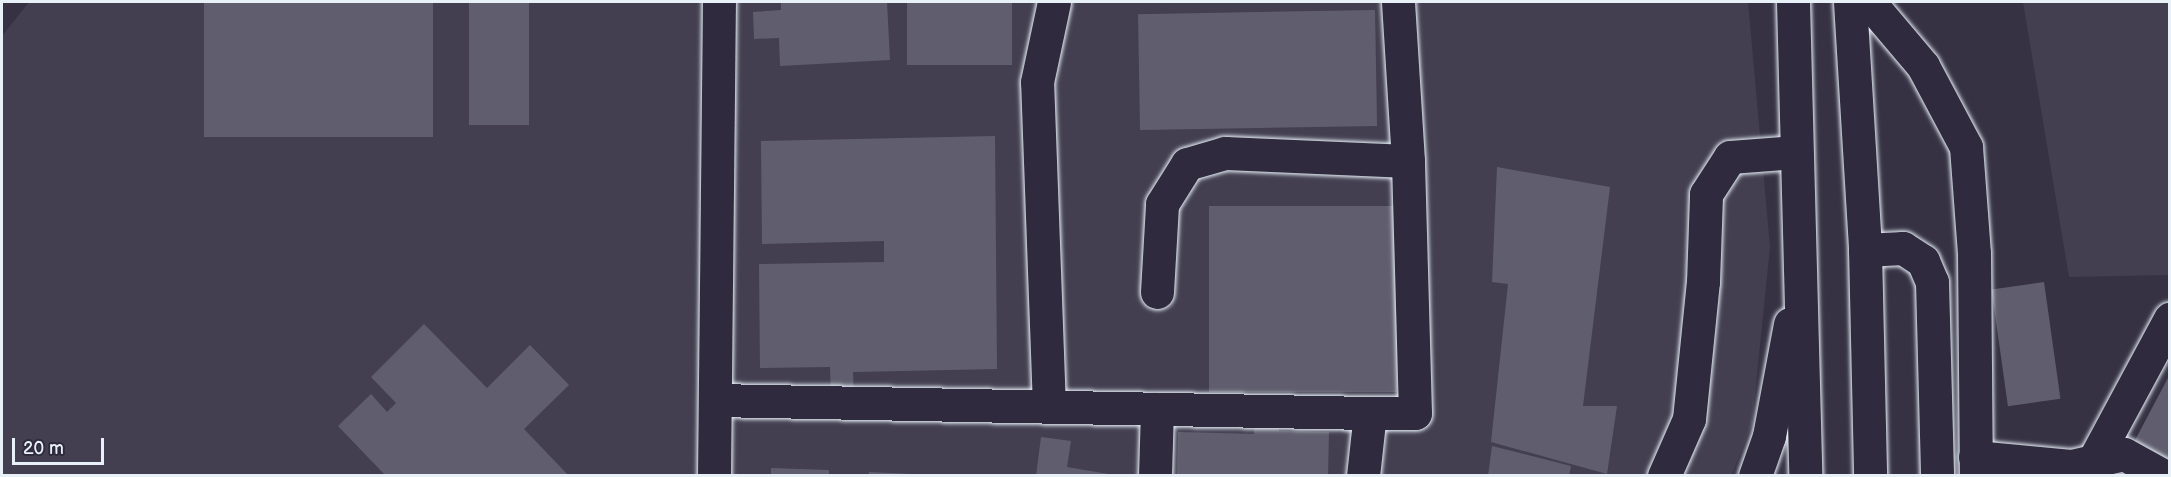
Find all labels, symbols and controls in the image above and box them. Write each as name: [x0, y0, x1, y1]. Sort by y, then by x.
scale bar: [15, 426, 106, 464]
text: 20 m: [23, 438, 64, 459]

